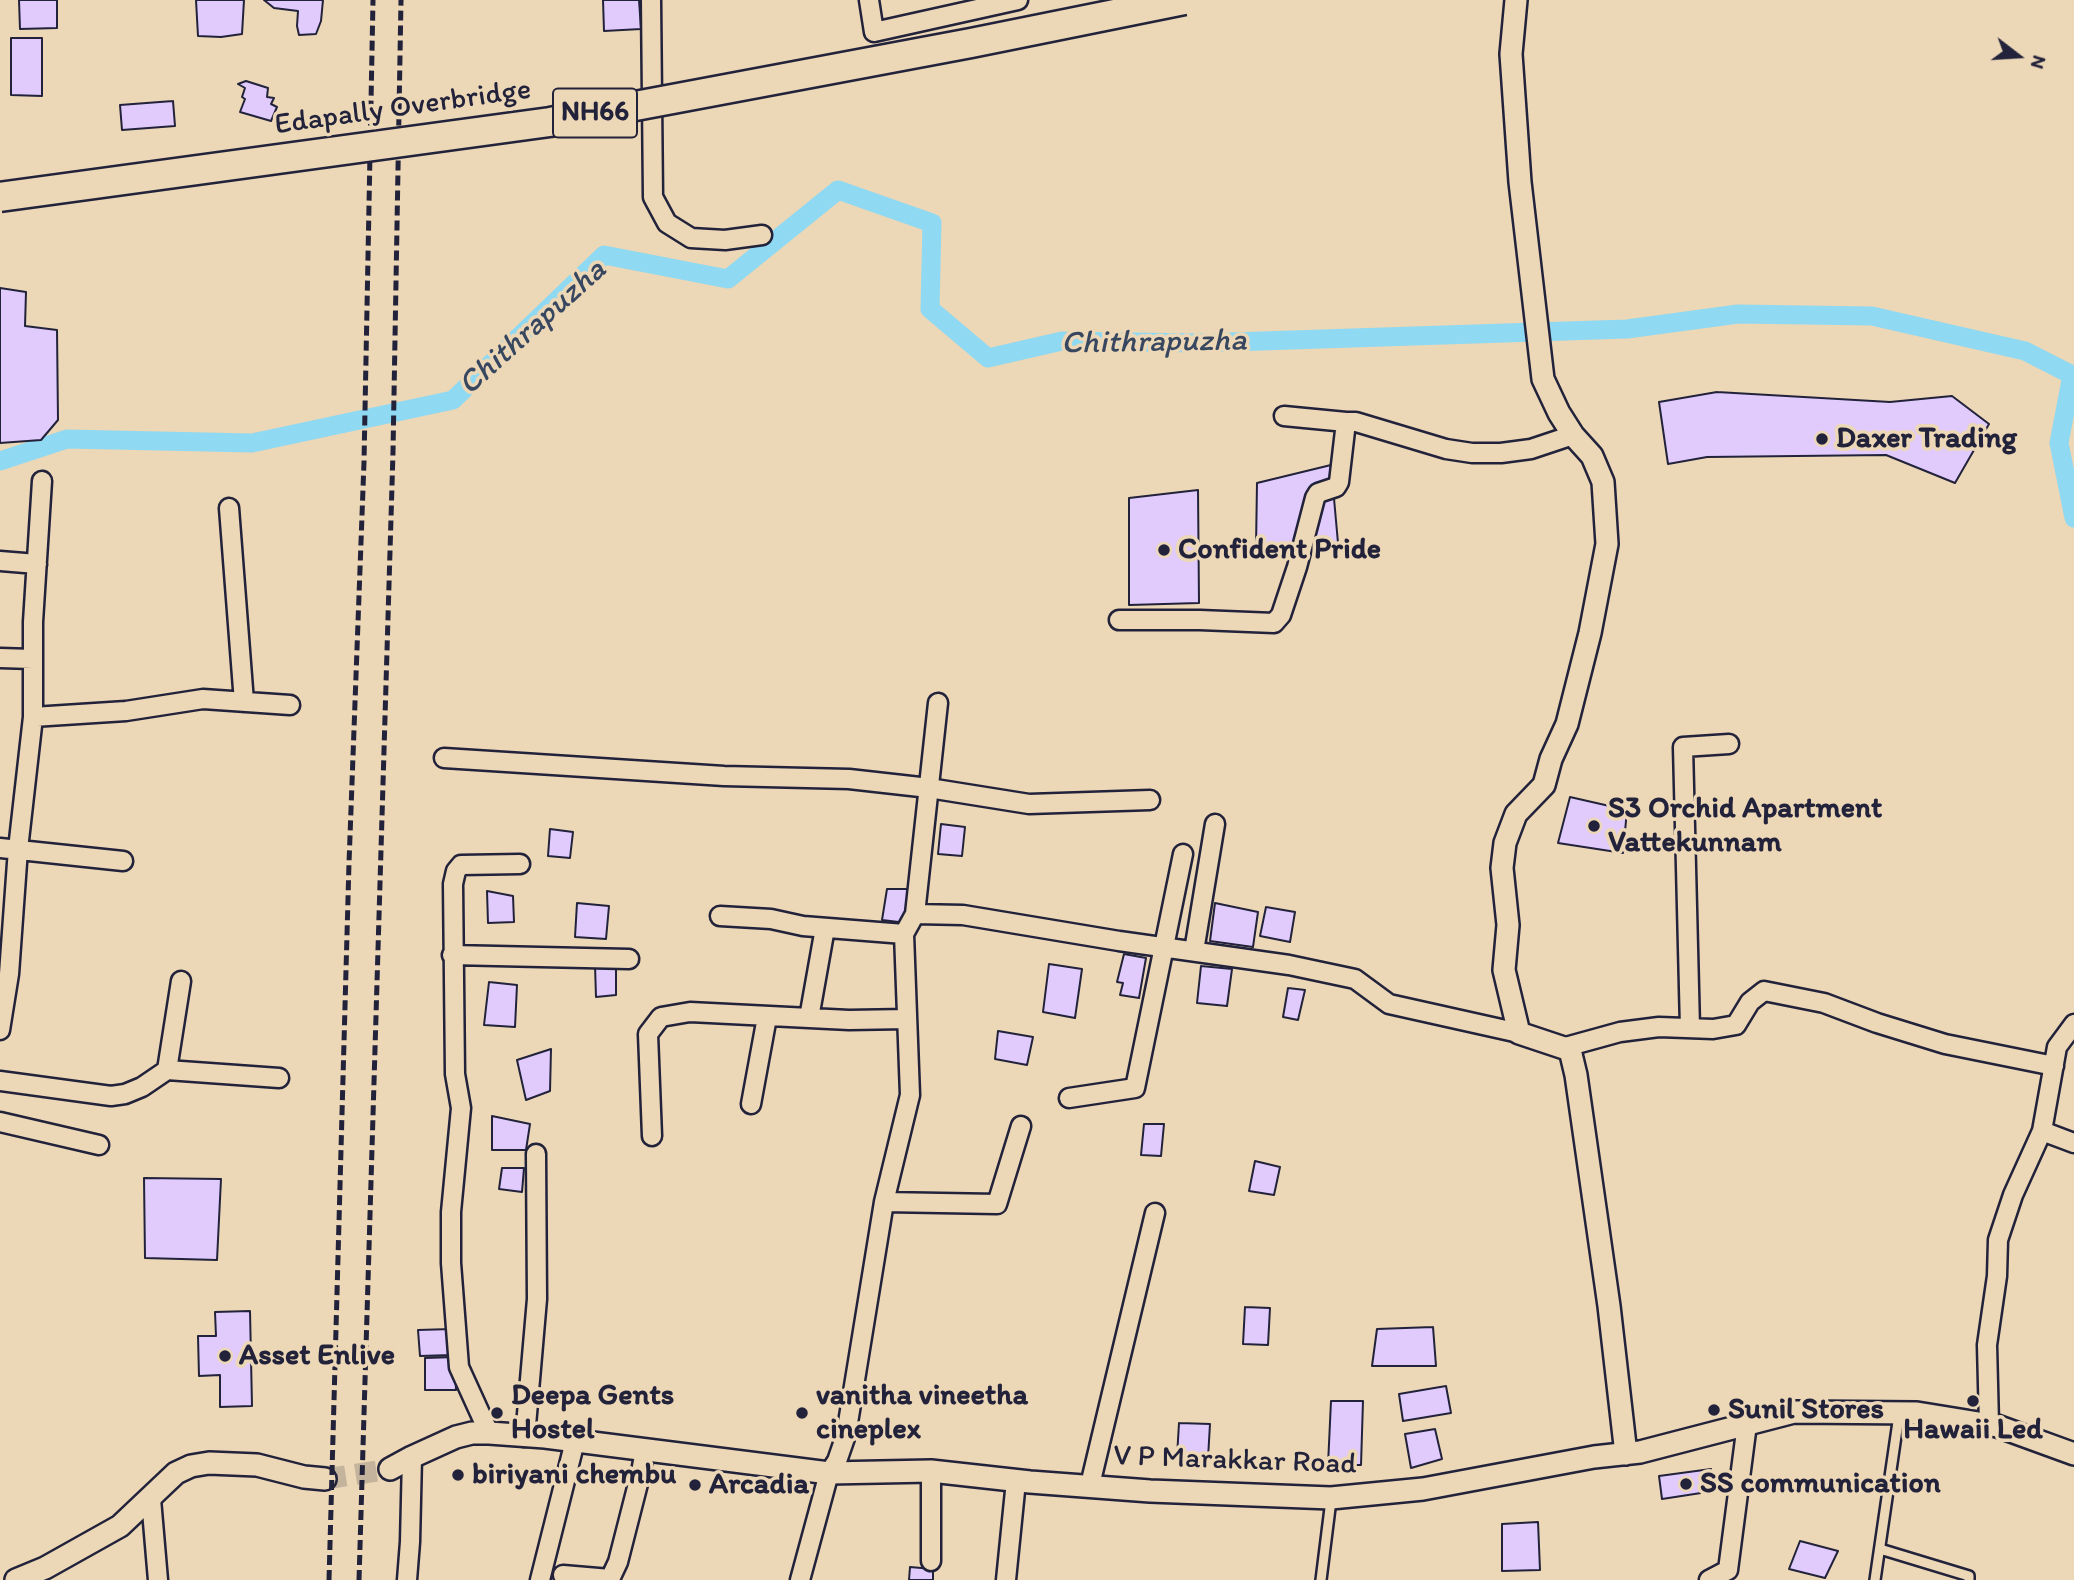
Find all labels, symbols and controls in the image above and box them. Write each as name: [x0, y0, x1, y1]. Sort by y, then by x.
north arrow: [1983, 21, 2053, 91]
text: N: [2026, 53, 2051, 72]
street label: Edapally Overbridge: [272, 72, 534, 144]
road number: NH66: [553, 88, 637, 138]
water label: Chithrapuzha: [451, 252, 615, 404]
water label: Chithrapuzha: [1061, 322, 1247, 364]
place label: Daxer Trading: [1836, 421, 2017, 457]
marker: Daxer Trading: [1814, 431, 1830, 447]
place label: Confident Pride: [1178, 532, 1381, 568]
marker: Confident Pride: [1156, 542, 1172, 558]
place label: S3 Orchid Apartment Vattekunnam: [1608, 791, 1882, 862]
marker: S3 Orchid Apartment Vattekunnam: [1586, 818, 1602, 834]
place label: Asset Enlive: [239, 1338, 395, 1374]
marker: Asset Enlive: [217, 1348, 233, 1364]
place label: Deepa Gents Hostel: [511, 1378, 674, 1448]
place label: vanitha vineetha cineplex: [816, 1378, 1028, 1448]
place label: Sunil Stores: [1728, 1392, 1884, 1428]
marker: Hawaii Led: [1965, 1393, 1981, 1409]
marker: Sunil Stores: [1706, 1402, 1722, 1418]
marker: Deepa Gents Hostel: [489, 1405, 505, 1421]
marker: vanitha vineetha cineplex: [794, 1405, 810, 1421]
place label: Hawaii Led: [1903, 1412, 2043, 1448]
street label: V P Marakkar Road: [1113, 1439, 1357, 1483]
place label: biriyani chembu: [472, 1457, 676, 1493]
place label: SS communication: [1700, 1466, 1941, 1502]
marker: biriyani chembu: [450, 1467, 466, 1483]
place label: Arcadia: [709, 1467, 809, 1503]
marker: SS communication: [1678, 1476, 1694, 1492]
marker: Arcadia: [687, 1477, 703, 1493]

